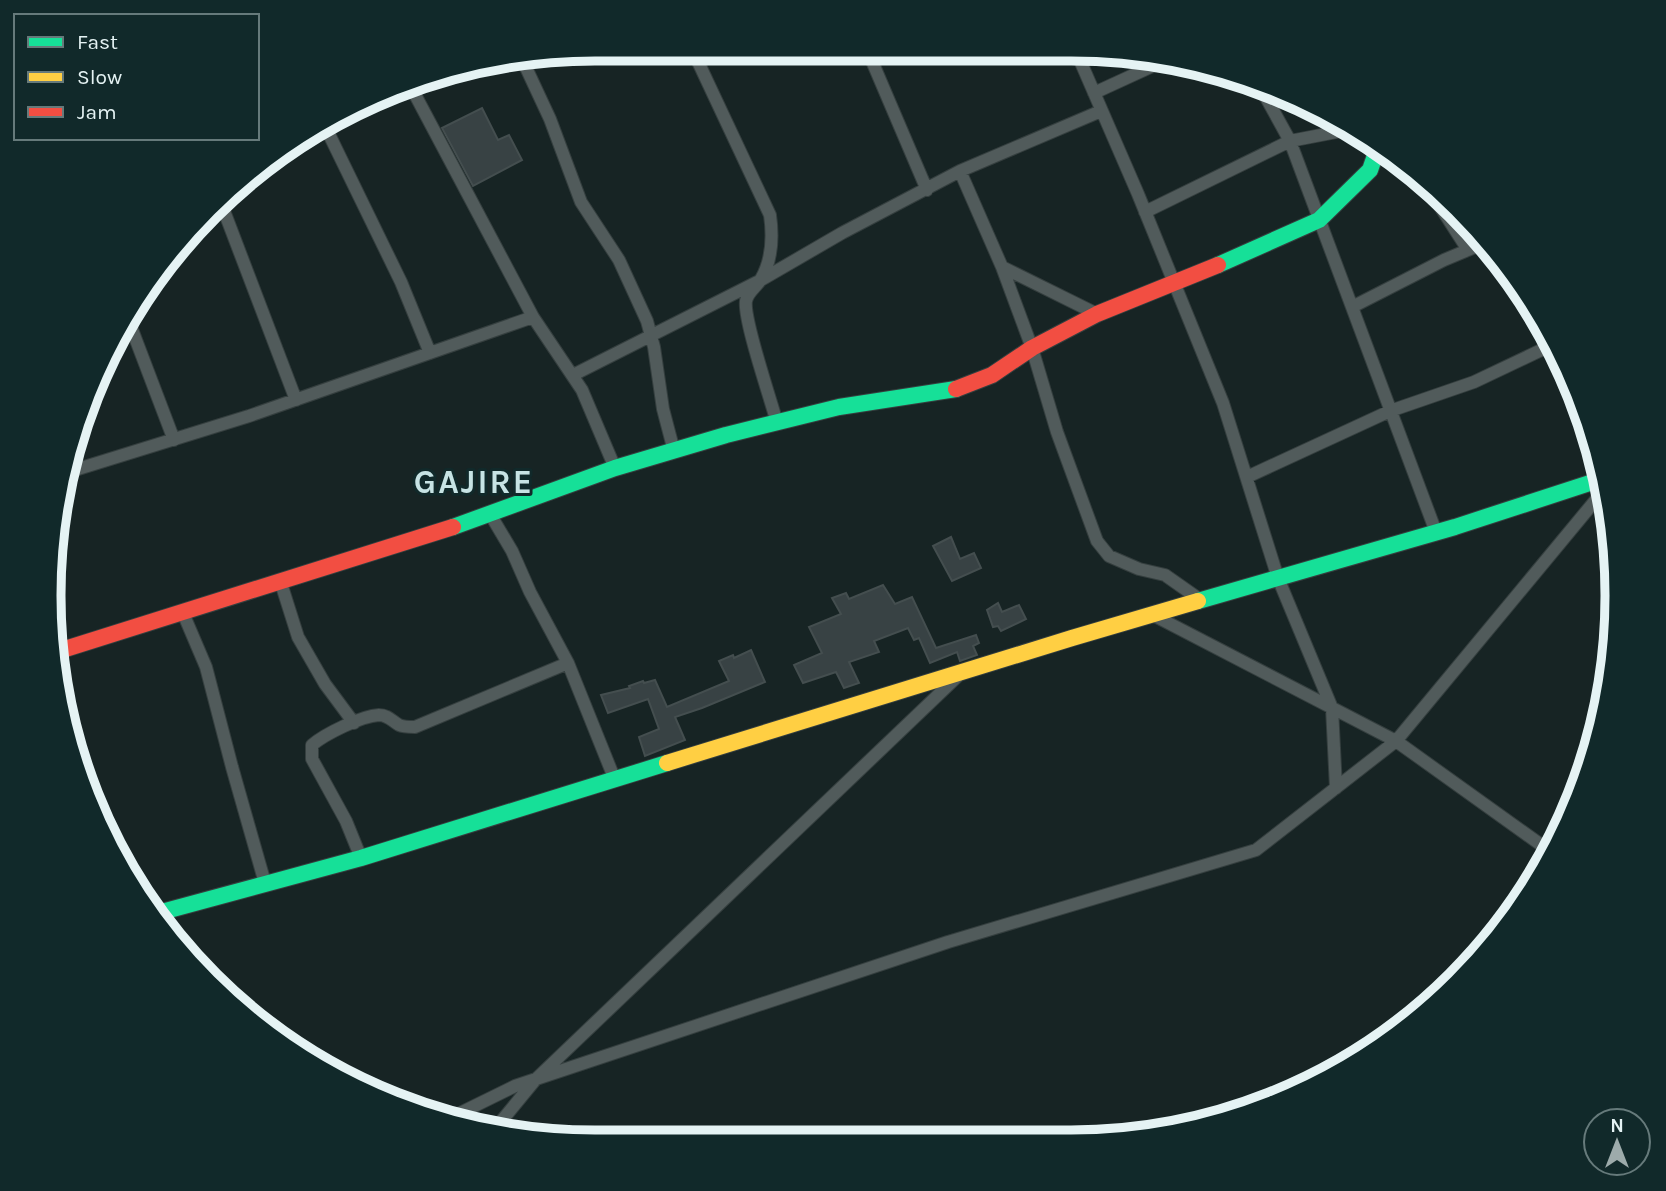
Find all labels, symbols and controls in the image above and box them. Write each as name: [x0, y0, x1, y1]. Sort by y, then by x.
legend: [14, 14, 259, 140]
text: Fast: [77, 30, 118, 54]
text: Slow: [77, 65, 122, 89]
text: Jam: [77, 100, 117, 124]
district label: GAJIRE: [414, 463, 534, 501]
north arrow: [1582, 1107, 1652, 1177]
text: N: [1610, 1115, 1624, 1137]

